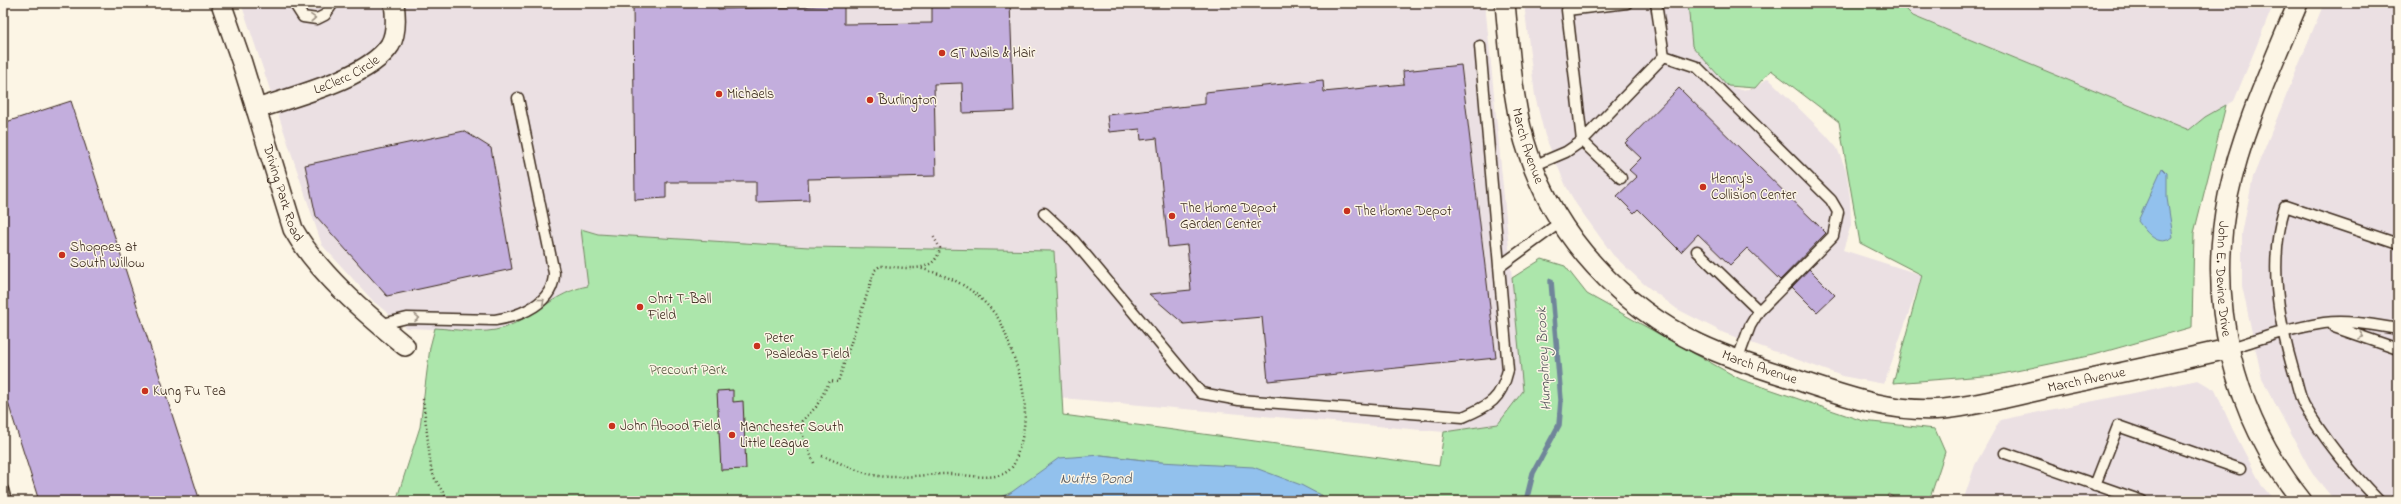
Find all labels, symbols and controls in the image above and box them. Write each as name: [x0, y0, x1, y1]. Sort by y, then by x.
one-way arrow: [310, 14, 317, 23]
place label: GT Nails & Hair: [950, 43, 1036, 64]
marker: GT Nails & Hair: [937, 48, 947, 58]
street label: LeClerc Circle: [311, 50, 385, 100]
place label: Michaels: [727, 84, 774, 105]
marker: Michaels: [714, 89, 724, 99]
place label: Burlington: [877, 90, 937, 112]
marker: Burlington: [865, 95, 875, 105]
street label: March Avenue: [1506, 106, 1550, 188]
street label: Driving Park Road: [257, 141, 309, 246]
place label: Henry's Collision Center: [1711, 169, 1797, 206]
marker: Henry's Collision Center: [1698, 182, 1708, 192]
place label: The Home Depot Garden Center: [1180, 198, 1277, 235]
place label: The Home Depot: [1355, 201, 1452, 222]
marker: The Home Depot: [1342, 206, 1352, 216]
marker: The Home Depot Garden Center: [1167, 211, 1177, 221]
street label: John E. Devine Drive: [2210, 220, 2237, 339]
place label: Shoppes at South Willow: [70, 237, 144, 274]
marker: Shoppes at South Willow: [57, 250, 67, 260]
place label: Ohrt T-Ball Field: [647, 289, 711, 326]
one-way arrow: [537, 298, 544, 305]
marker: Ohrt T-Ball Field: [635, 302, 645, 312]
water label: Humphrey Brook: [1530, 305, 1559, 411]
one-way arrow: [414, 314, 420, 322]
place label: Peter Psaledas Field: [765, 328, 850, 365]
one-way arrow: [2358, 331, 2365, 340]
marker: Peter Psaledas Field: [752, 341, 762, 351]
street label: March Avenue: [1719, 344, 1801, 390]
park label: Precourt Park: [649, 360, 727, 381]
street label: March Avenue: [2046, 361, 2128, 398]
place label: Kung Fu Tea: [153, 381, 226, 403]
marker: Kung Fu Tea: [140, 386, 150, 396]
place label: John Abood Field: [620, 416, 721, 437]
place label: Manchester South Little League: [740, 417, 844, 455]
marker: John Abood Field: [607, 421, 617, 431]
marker: Manchester South Little League: [727, 430, 737, 440]
water label: Nutts Pond: [1060, 468, 1132, 490]

